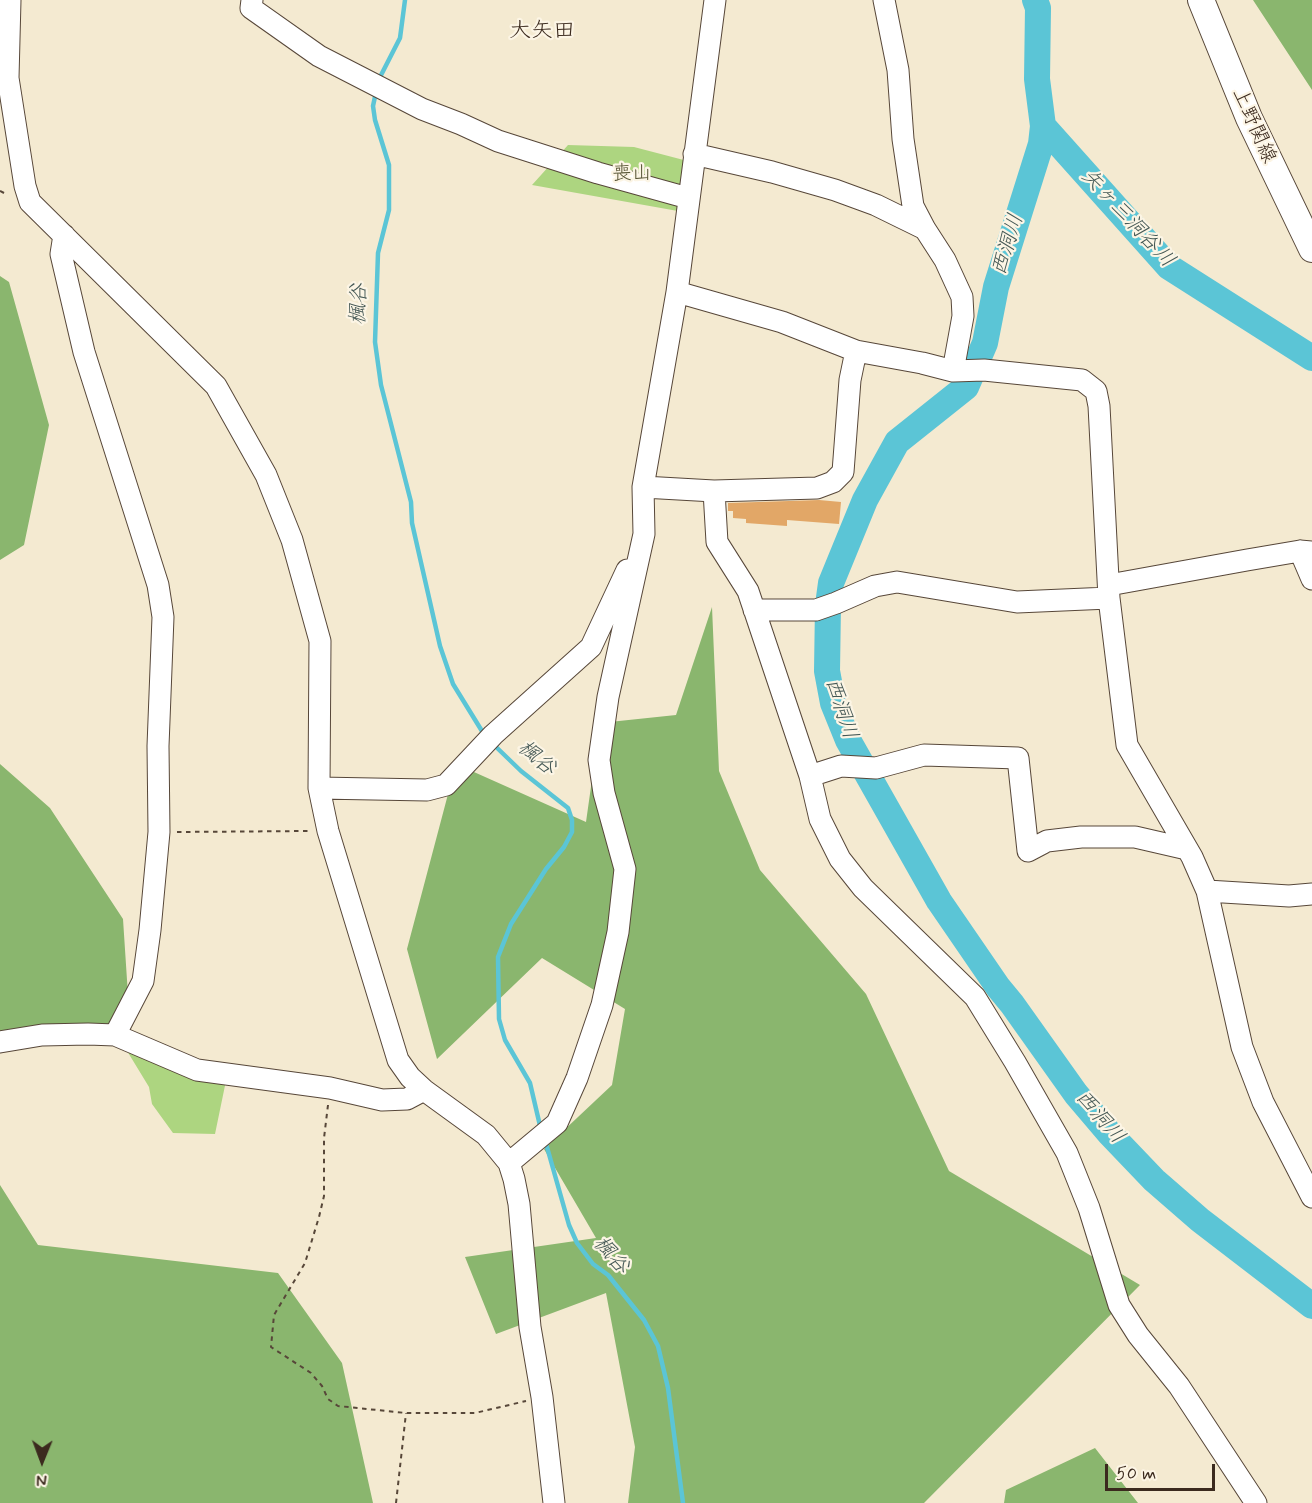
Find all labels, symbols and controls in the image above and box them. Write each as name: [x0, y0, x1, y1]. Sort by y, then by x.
district label: 大矢田: [509, 19, 575, 45]
street label: 上野関線: [1226, 85, 1280, 167]
park label: 喪山: [612, 163, 652, 187]
water label: 矢ヶ三洞谷川: [1075, 164, 1179, 274]
water label: 西洞川: [988, 211, 1030, 279]
water label: 楓谷: [347, 283, 373, 325]
water label: 西洞川: [818, 675, 862, 743]
water label: 楓谷: [512, 736, 560, 782]
water label: 西洞川: [1069, 1086, 1129, 1150]
water label: 楓谷: [587, 1232, 633, 1280]
north arrow: [12, 1431, 72, 1491]
scale bar: [1108, 1452, 1218, 1490]
text: 50 m: [1116, 1462, 1156, 1486]
text: N: [36, 1469, 47, 1490]

